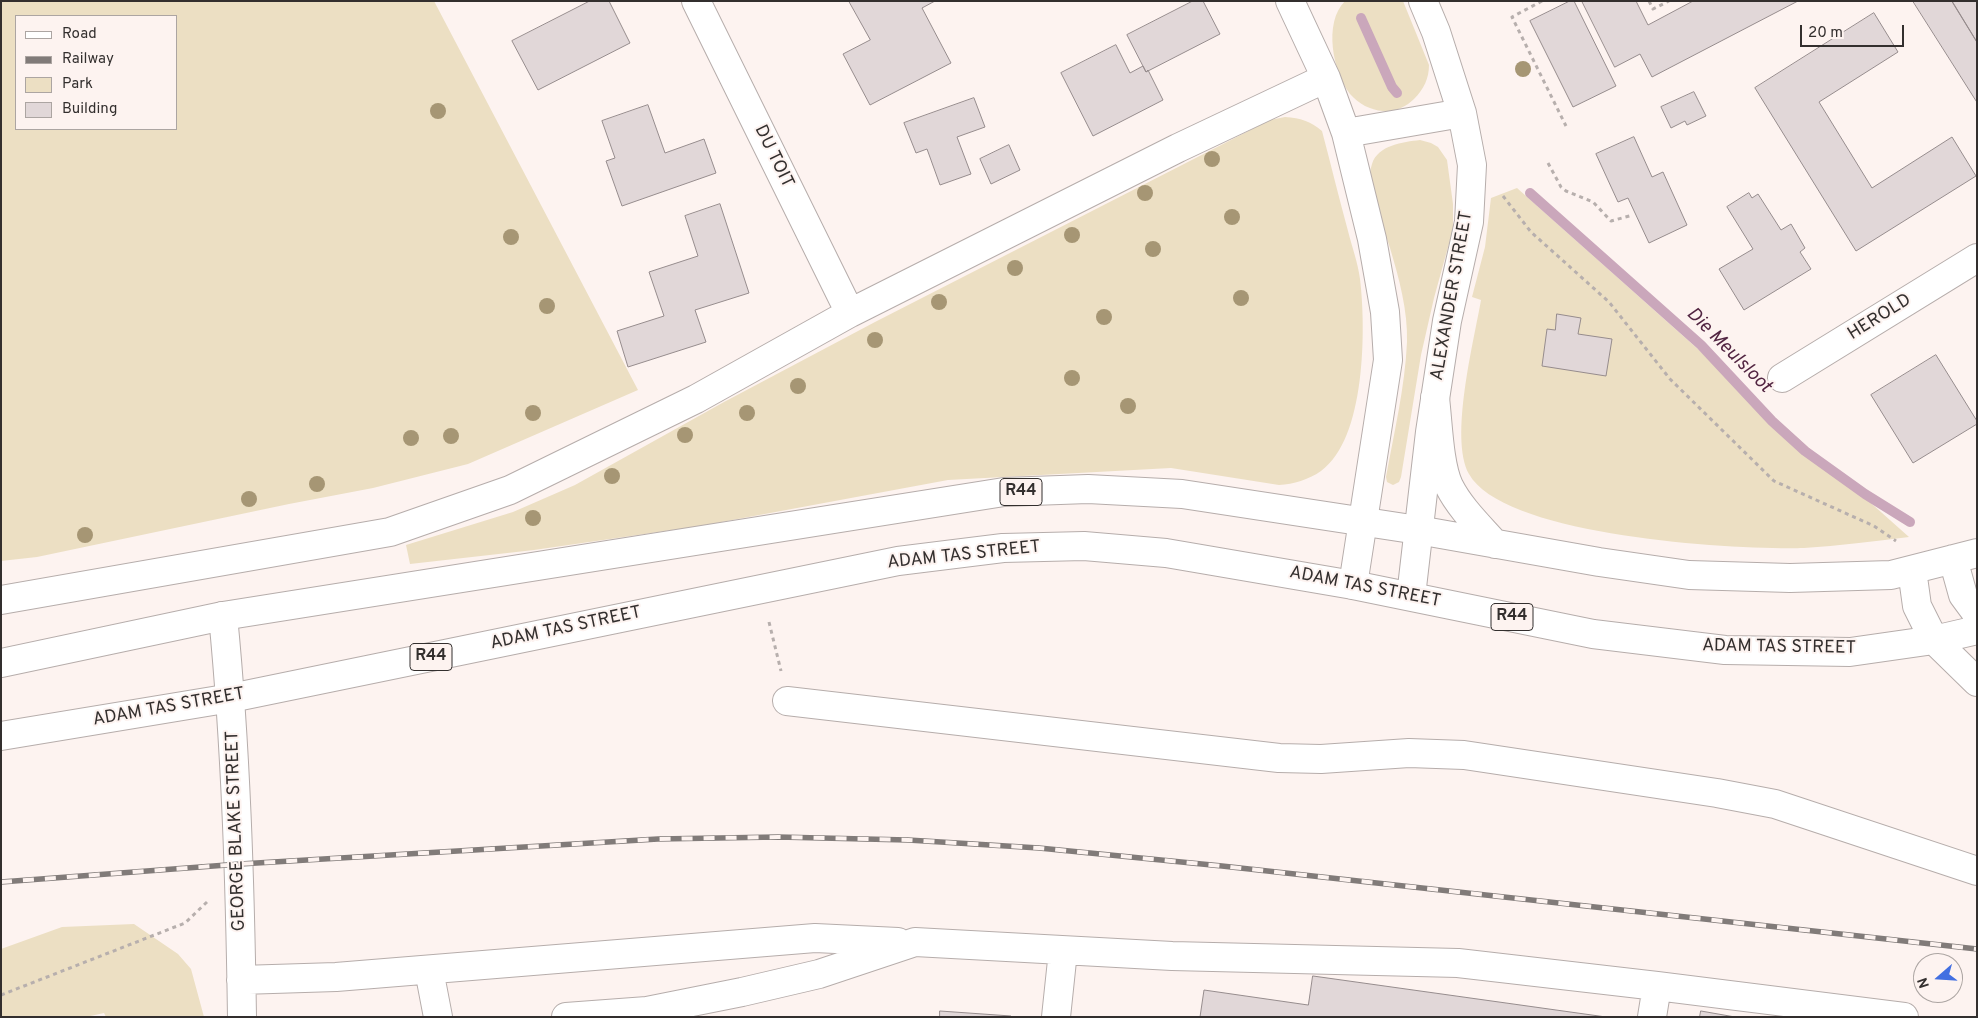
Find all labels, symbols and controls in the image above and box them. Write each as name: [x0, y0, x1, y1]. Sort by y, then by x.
legend: [15, 15, 178, 130]
scale bar: [1803, 15, 1907, 47]
text: 20 m: [1808, 24, 1843, 43]
text: Road: [62, 25, 97, 44]
text: Railway: [62, 50, 114, 69]
text: Park: [62, 75, 93, 94]
text: Building: [62, 100, 117, 119]
street label: DU TOIT: [749, 122, 797, 192]
street label: ALEXANDER STREET: [1427, 210, 1479, 382]
street label: HEROLD: [1844, 290, 1916, 346]
water label: Die Meulsloot: [1681, 304, 1775, 398]
road number: R44: [1000, 478, 1042, 506]
street label: ADAM TAS STREET: [886, 537, 1042, 575]
street label: ADAM TAS STREET: [1287, 563, 1443, 613]
street label: ADAM TAS STREET: [488, 602, 644, 656]
road number: R44: [1491, 604, 1533, 630]
street label: ADAM TAS STREET: [1702, 636, 1856, 660]
road number: R44: [410, 644, 452, 670]
street label: ADAM TAS STREET: [91, 684, 247, 732]
street label: GEORGE BLAKE STREET: [223, 730, 251, 932]
north arrow: [1913, 953, 1963, 1003]
text: N: [1915, 975, 1934, 990]

